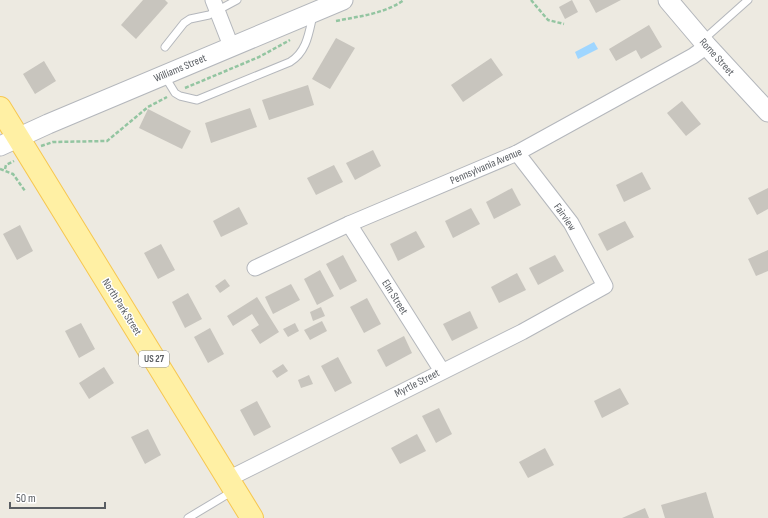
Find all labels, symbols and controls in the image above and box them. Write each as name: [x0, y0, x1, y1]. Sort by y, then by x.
street label: Rome Street: [697, 36, 738, 79]
street label: Williams Street: [152, 51, 209, 85]
street label: Pennsylvania Avenue: [448, 145, 524, 187]
street label: Fairview: [551, 201, 579, 233]
street label: North Park Street: [99, 276, 145, 338]
street label: Elm Street: [379, 277, 411, 317]
road number: US 27: [139, 351, 169, 367]
street label: Myrtle Street: [392, 366, 442, 400]
scale bar: [10, 484, 105, 510]
text: 50 m: [16, 491, 36, 506]

